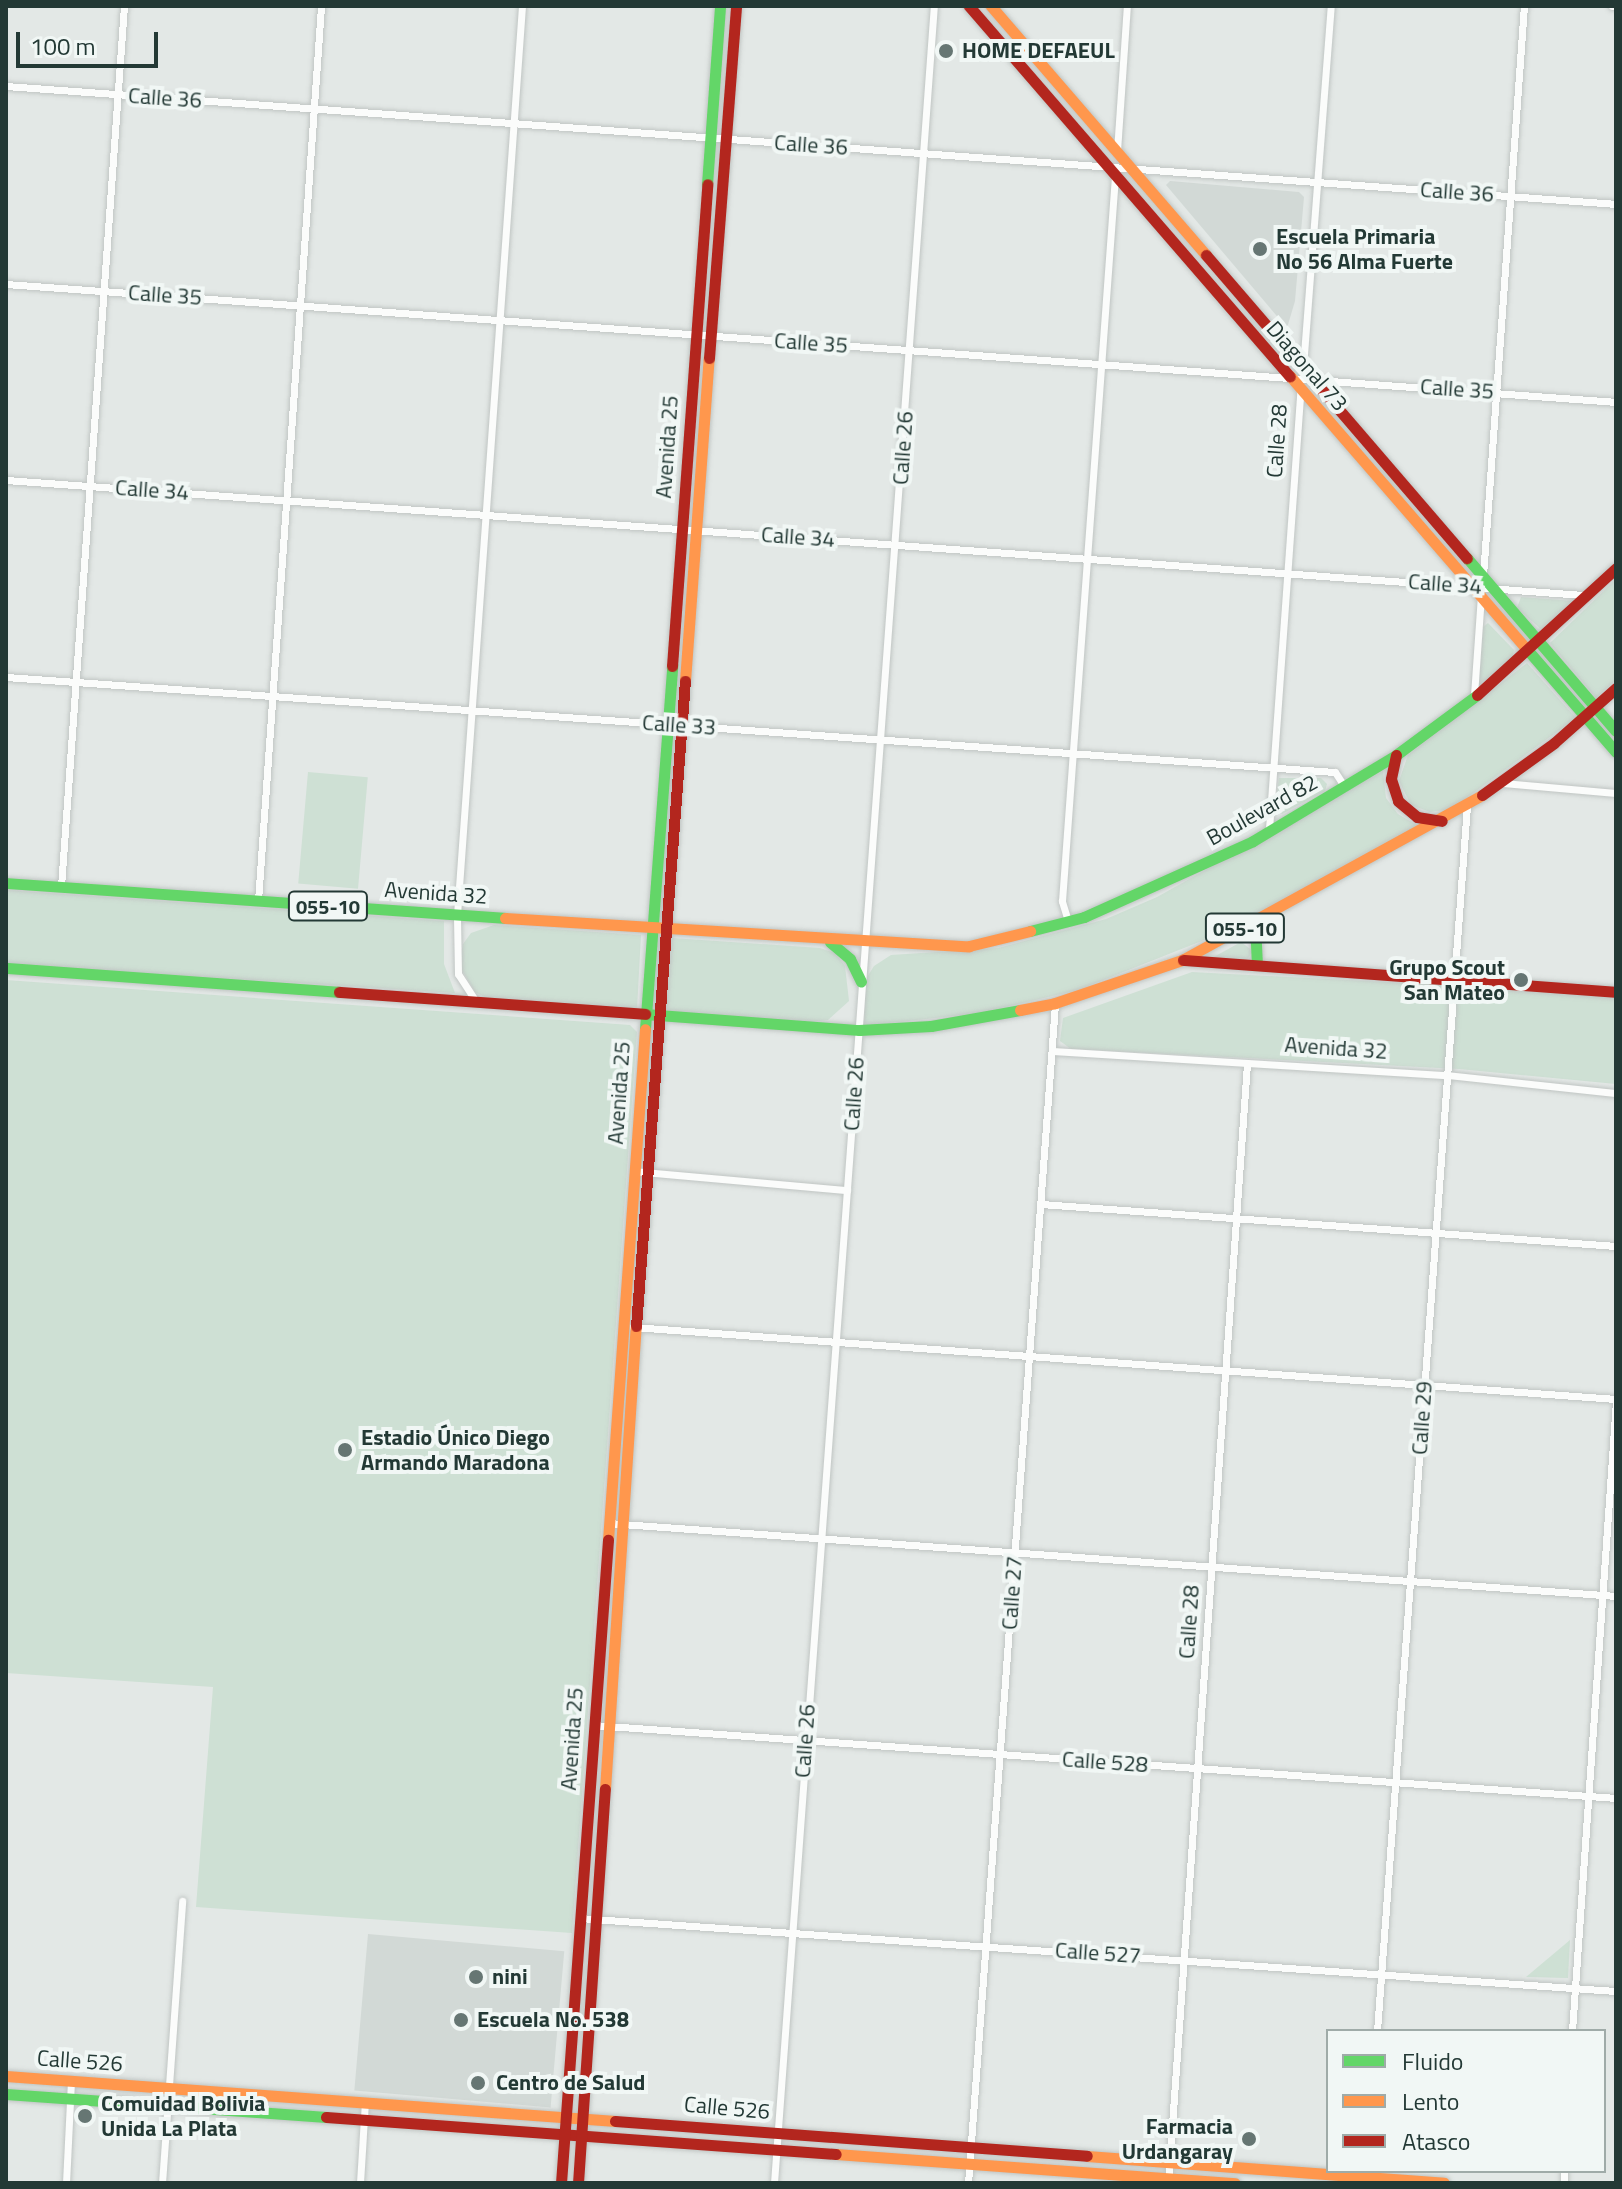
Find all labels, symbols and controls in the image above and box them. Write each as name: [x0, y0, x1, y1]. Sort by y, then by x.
scale bar: [20, 16, 162, 66]
text: 100 m: [30, 28, 96, 64]
place label: HOME DEFAEUL: [962, 38, 1115, 64]
marker: HOME DEFAEUL: [937, 42, 955, 60]
street label: Calle 36: [127, 82, 203, 114]
street label: Calle 36: [773, 129, 849, 161]
street label: Calle 36: [1419, 176, 1495, 208]
place label: Escuela Primaria No 56 Alma Fuerte: [1276, 223, 1453, 274]
marker: Escuela Primaria No 56 Alma Fuerte: [1251, 240, 1269, 258]
street label: Calle 35: [127, 279, 203, 311]
street label: Diagonal 73: [1261, 316, 1353, 416]
street label: Calle 35: [773, 327, 849, 359]
street label: Calle 35: [1419, 373, 1495, 405]
street label: Avenida 25: [650, 395, 684, 499]
street label: Calle 28: [1261, 403, 1293, 479]
street label: Calle 26: [887, 410, 919, 486]
street label: Calle 34: [114, 474, 190, 506]
street label: Calle 34: [760, 521, 836, 553]
street label: Calle 34: [1407, 568, 1483, 600]
street label: Calle 33: [641, 709, 717, 741]
street label: Boulevard 82: [1202, 769, 1322, 851]
street label: Avenida 32: [384, 876, 488, 910]
road number: 055-10: [286, 890, 370, 922]
road number: 055-10: [1203, 912, 1287, 944]
place label: Grupo Scout San Mateo: [1389, 954, 1505, 1006]
marker: Grupo Scout San Mateo: [1512, 971, 1530, 989]
street label: Avenida 32: [1284, 1031, 1388, 1065]
street label: Avenida 25: [602, 1041, 636, 1145]
street label: Calle 26: [838, 1056, 870, 1132]
street label: Calle 29: [1406, 1380, 1438, 1456]
place label: Estadio Único Diego Armando Maradona: [361, 1424, 550, 1476]
marker: Estadio Único Diego Armando Maradona: [336, 1441, 354, 1459]
street label: Calle 27: [996, 1555, 1028, 1631]
street label: Calle 28: [1173, 1584, 1205, 1660]
street label: Avenida 25: [555, 1687, 589, 1791]
street label: Calle 26: [789, 1703, 821, 1779]
street label: Calle 528: [1061, 1746, 1149, 1778]
street label: Calle 527: [1054, 1937, 1142, 1969]
place label: nini: [492, 1964, 528, 1990]
marker: nini: [467, 1968, 485, 1986]
place label: Escuela No. 538: [477, 2007, 629, 2033]
marker: Escuela No. 538: [452, 2011, 470, 2029]
legend: [1326, 2029, 1606, 2173]
text: Fluido: [1402, 2043, 1464, 2079]
street label: Calle 526: [36, 2045, 124, 2077]
place label: Centro de Salud: [496, 2070, 645, 2096]
marker: Centro de Salud: [467, 2072, 489, 2094]
text: Lento: [1402, 2083, 1459, 2119]
place label: Comuidad Bolivia Unida La Plata: [101, 2090, 266, 2142]
street label: Calle 526: [683, 2091, 771, 2125]
marker: Comuidad Bolivia Unida La Plata: [76, 2107, 94, 2125]
place label: Farmacia Urdangaray: [1122, 2113, 1233, 2164]
text: Atasco: [1402, 2123, 1471, 2159]
marker: Farmacia Urdangaray: [1240, 2130, 1258, 2148]

